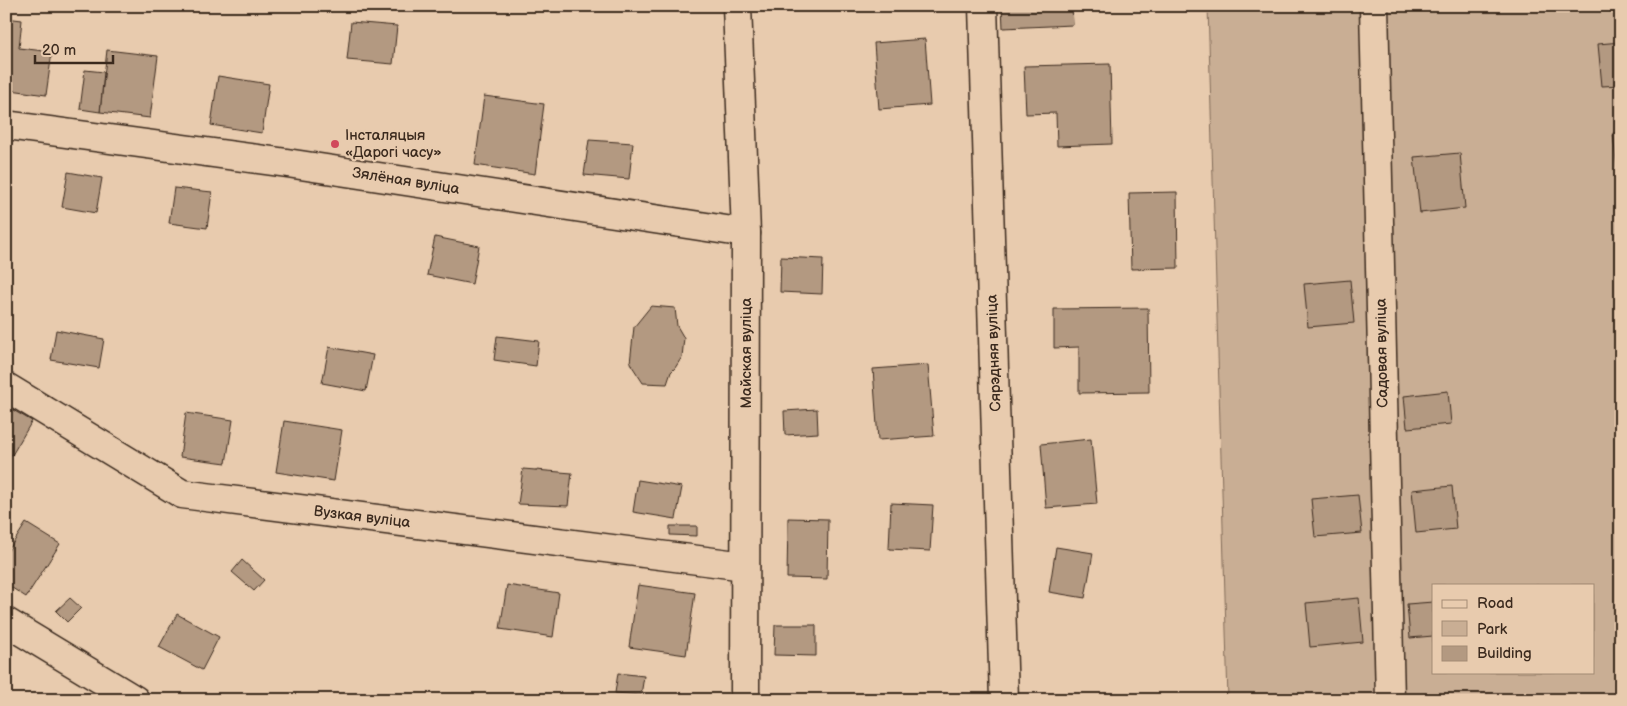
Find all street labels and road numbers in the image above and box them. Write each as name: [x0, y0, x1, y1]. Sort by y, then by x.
street label: Зялёная вуліца: [351, 163, 461, 199]
street label: Сярэдняя вуліца: [982, 294, 1006, 412]
street label: Майская вуліца: [737, 297, 756, 408]
street label: Садовая вуліца: [1372, 298, 1392, 408]
street label: Вузкая вуліца: [313, 502, 412, 532]

